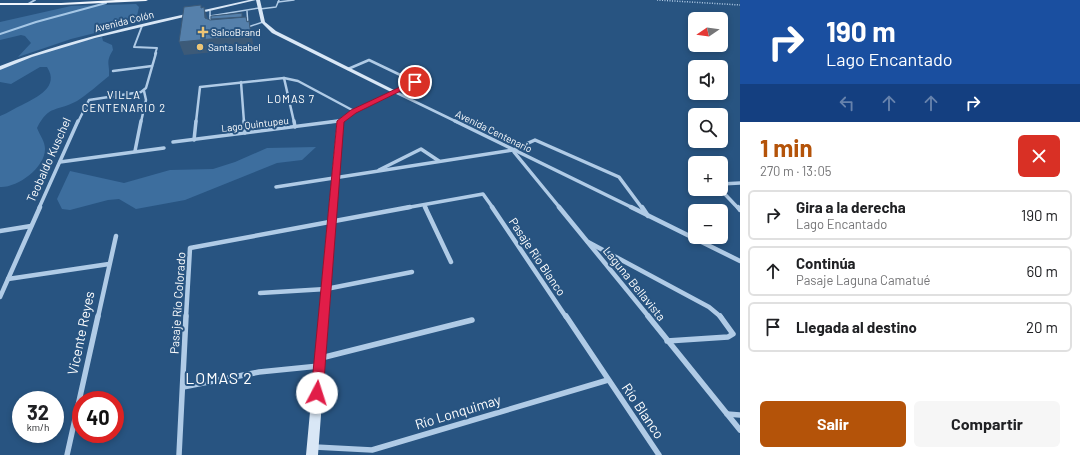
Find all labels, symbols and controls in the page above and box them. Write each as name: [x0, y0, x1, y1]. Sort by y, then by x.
street label: Avenida Colón: [93, 8, 155, 34]
north arrow: [688, 12, 728, 52]
map controls: [688, 12, 728, 244]
text: 190 m: [826, 14, 896, 48]
icon: right: [760, 16, 812, 68]
place label: SalcoBrand: [211, 26, 261, 38]
marker: SalcoBrand: [198, 27, 208, 37]
place label: Santa Isabel: [208, 41, 261, 53]
marker: Santa Isabel: [195, 42, 205, 52]
text: Lago Encantado: [826, 48, 953, 70]
button: sound: [688, 60, 728, 100]
pin: [398, 65, 432, 99]
icon: arrive: [404, 71, 426, 93]
district label: VILLA CENTENARIO 2: [82, 88, 166, 114]
district label: LOMAS 7: [267, 92, 315, 105]
icon: left: [836, 92, 858, 114]
icon: ahead: [878, 92, 900, 114]
icon: ahead: [920, 92, 942, 114]
icon: right: [962, 92, 984, 114]
street label: Avenida Centenario: [454, 107, 534, 155]
button: search: [688, 108, 728, 148]
street label: Lago Quintupeu: [221, 114, 289, 134]
street label: Teobaldo Kuschel: [23, 115, 73, 204]
text: 1 min: [760, 133, 813, 162]
button: close: [1018, 135, 1060, 177]
button: +: [688, 156, 728, 196]
text: 270 m · 13:05: [760, 163, 831, 179]
text: Gira a la derecha: [796, 198, 906, 216]
button: −: [688, 204, 728, 244]
icon: right: [762, 204, 784, 226]
text: 190 m: [1021, 206, 1058, 224]
street label: Pasaje Río Blanco: [507, 215, 569, 298]
text: Lago Encantado: [796, 216, 887, 232]
street label: Laguna Bellavista: [601, 243, 669, 323]
street label: Pasaje Río Colorado: [166, 251, 188, 354]
text: Continúa: [796, 254, 856, 272]
icon: ahead: [762, 260, 784, 282]
text: 60 m: [1026, 262, 1058, 280]
text: Pasaje Laguna Camatué: [796, 272, 931, 288]
street label: Vicente Reyes: [63, 289, 98, 376]
icon: arrive: [762, 316, 784, 338]
text: Llegada al destino: [796, 318, 917, 336]
text: 20 m: [1026, 318, 1058, 336]
district label: LOMAS 2: [185, 368, 253, 387]
position arrow: [296, 372, 338, 414]
street label: Río Blanco: [619, 380, 668, 442]
street label: Río Lonquimay: [413, 390, 503, 433]
speed limit sign: 40: [72, 391, 124, 443]
text: 32: [27, 400, 49, 424]
button: Salir: [760, 401, 906, 447]
button: Compartir: [914, 401, 1060, 447]
text: km/h: [27, 421, 49, 433]

